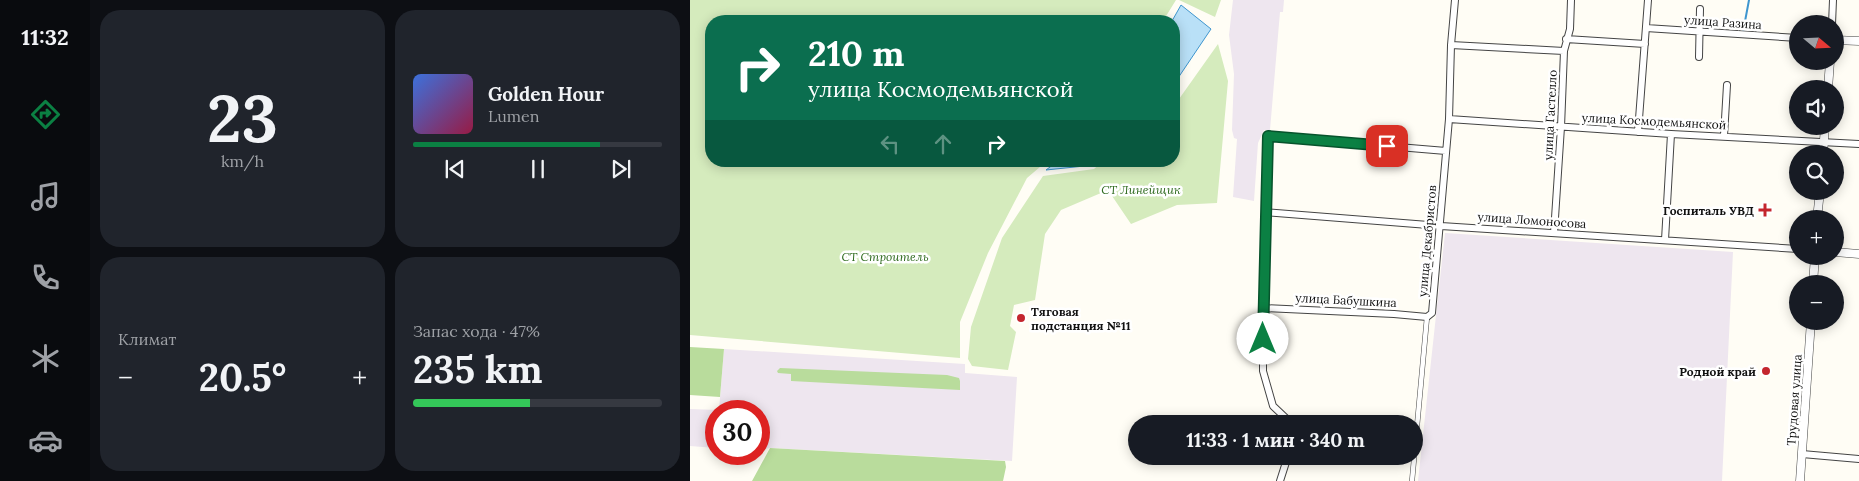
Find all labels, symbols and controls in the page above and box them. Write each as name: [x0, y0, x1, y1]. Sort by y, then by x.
street label: улица Разина: [1684, 12, 1762, 32]
north arrow: [1789, 15, 1844, 70]
map controls: [1789, 15, 1844, 330]
text: 11:32: [21, 23, 69, 51]
text: 210 m: [808, 31, 905, 76]
icon: right: [725, 35, 790, 100]
street label: улица Гастелло: [1540, 69, 1560, 161]
text: улица Космодемьянской: [808, 75, 1073, 103]
text: 23: [207, 77, 278, 160]
button: sound: [1789, 80, 1844, 135]
text: Golden Hour: [488, 82, 604, 106]
icon: directions: [28, 97, 63, 132]
text: Lumen: [488, 106, 540, 126]
street label: улица Космодемьянской: [1581, 110, 1727, 132]
pin: [1366, 125, 1408, 167]
icon: left: [876, 130, 904, 158]
icon: ahead: [929, 130, 957, 158]
icon: right: [982, 130, 1010, 158]
icon: arrive: [1373, 132, 1401, 160]
button: search: [1789, 145, 1844, 200]
text: km/h: [221, 151, 264, 171]
icon: previous: [441, 155, 469, 183]
icon: pause: [524, 155, 552, 183]
icon: next: [607, 155, 635, 183]
icon: music: [28, 179, 63, 214]
park label: СТ Линейщик: [1101, 182, 1181, 197]
street label: улица Декабристов: [1415, 185, 1439, 297]
place label: Госпиталь УВД: [1663, 203, 1754, 218]
marker: Госпиталь УВД: [1758, 203, 1772, 217]
street label: улица Ломоносова: [1477, 209, 1587, 231]
button: +: [1789, 210, 1844, 265]
park label: СТ Строитель: [841, 249, 929, 264]
icon: phone: [28, 260, 63, 295]
button: −: [1789, 275, 1844, 330]
street label: улица Бабушкина: [1295, 290, 1397, 310]
place label: Тяговая подстанция №11: [1031, 304, 1131, 333]
marker: Тяговая подстанция №11: [1015, 312, 1027, 324]
position arrow: [1236, 312, 1288, 364]
text: Запас хода · 47%: [413, 321, 540, 341]
text: Климат: [118, 329, 176, 349]
icon: climate: [28, 341, 63, 376]
text: 235 km: [413, 345, 543, 393]
text: 20.5°: [199, 353, 286, 401]
street label: Трудовая улица: [1783, 354, 1805, 446]
text: −: [118, 360, 133, 396]
text: +: [352, 360, 367, 396]
place label: Родной край: [1679, 364, 1756, 379]
marker: Родной край: [1760, 365, 1772, 377]
speed limit sign: 30: [705, 400, 770, 465]
icon: car: [28, 423, 63, 458]
text: 11:33 · 1 мин · 340 m: [1186, 428, 1365, 452]

